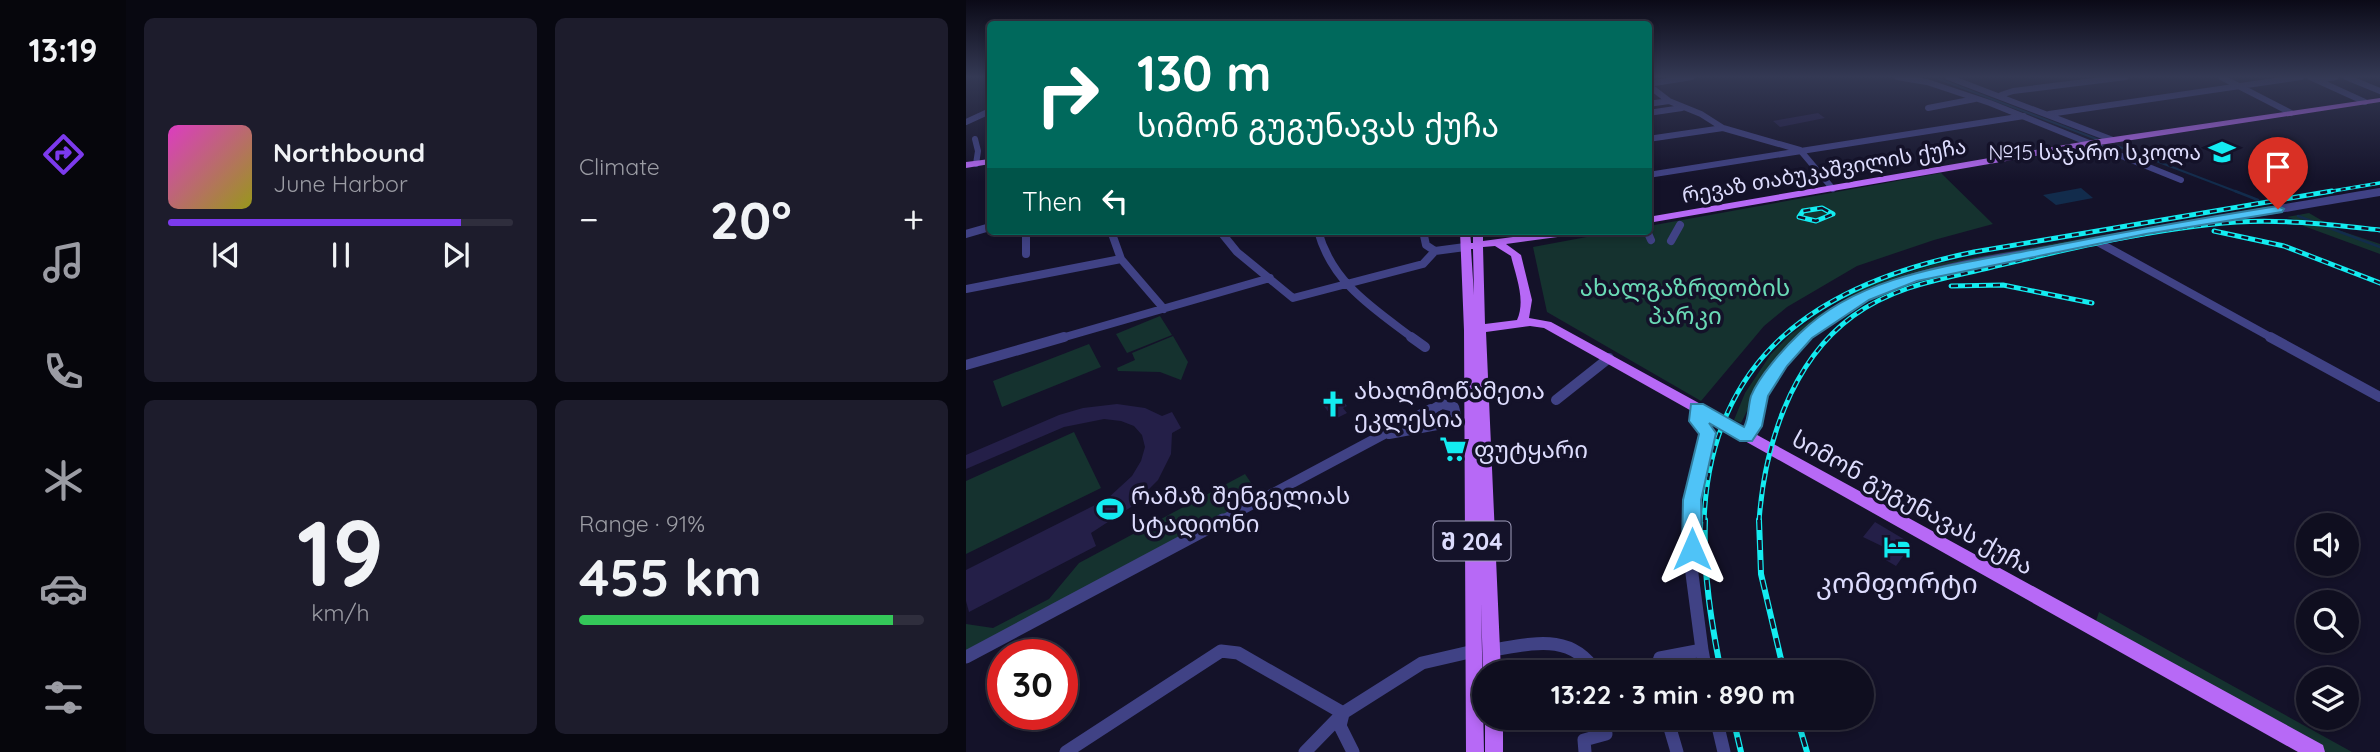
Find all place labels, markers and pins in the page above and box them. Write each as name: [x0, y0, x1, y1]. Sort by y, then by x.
school or university icon: №15 საჯარო სკოლა: [2207, 137, 2237, 167]
pin: [2248, 137, 2308, 209]
place label: №15 საჯარო სკოლა: [1988, 139, 2201, 166]
place label: ახალმოწამეთა ეკლესია: [1354, 375, 1545, 433]
church icon: ახალმოწამეთა ეკლესია: [1318, 389, 1348, 419]
supermarket icon: ფუტყარი: [1438, 434, 1468, 464]
place label: ფუტყარი: [1474, 434, 1588, 464]
place label: რამაზ შენგელიას სტადიონი: [1131, 480, 1350, 538]
sports icon: რამაზ შენგელიას სტადიონი: [1095, 494, 1125, 524]
hotel icon: კომფორტი: [1882, 532, 1912, 562]
place label: კომფორტი: [1816, 565, 1978, 600]

